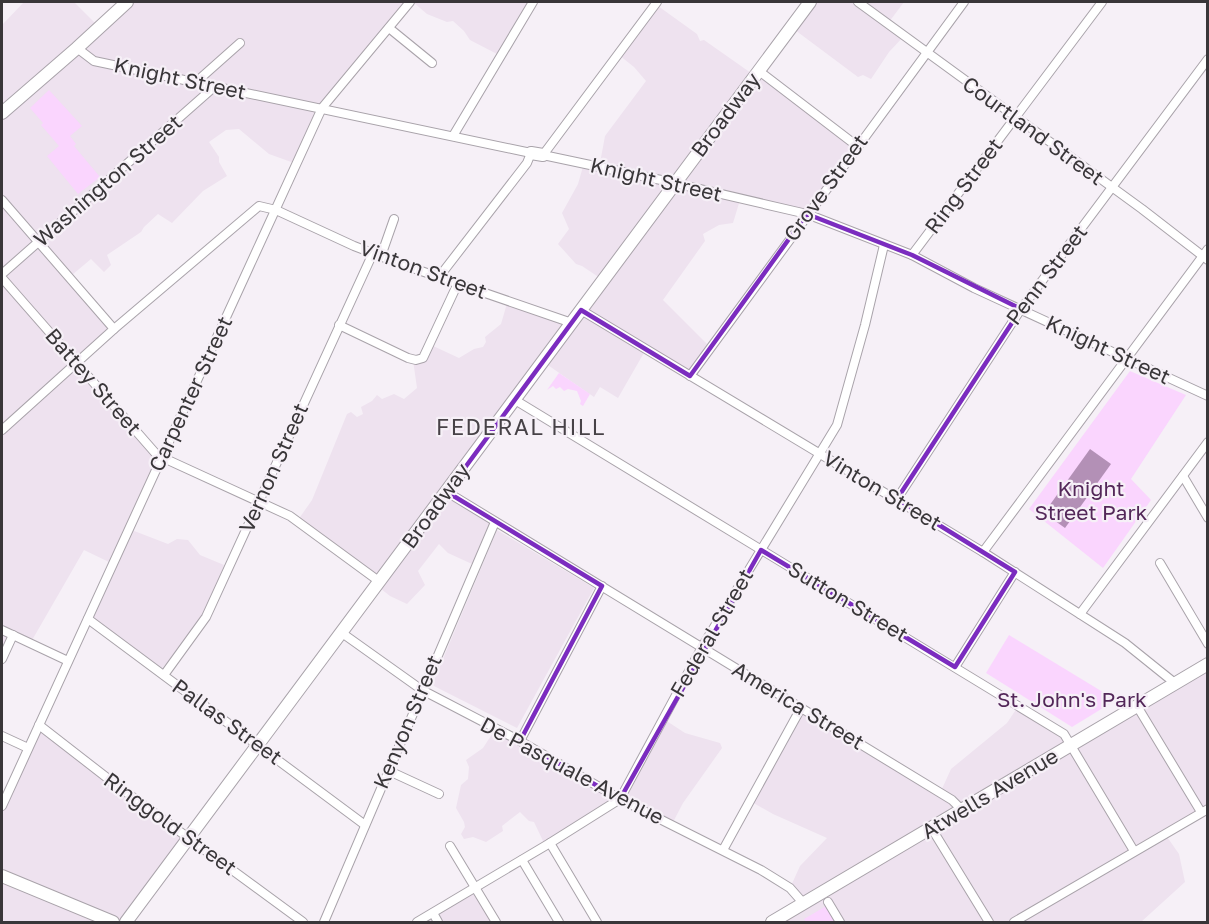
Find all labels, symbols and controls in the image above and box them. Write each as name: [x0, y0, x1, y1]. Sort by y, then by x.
street label: Knight Street: [112, 51, 249, 105]
street label: Broadway: [685, 67, 766, 162]
street label: Courtland Street: [958, 70, 1109, 190]
street label: Washington Street: [28, 109, 187, 252]
street label: Grove Street: [778, 129, 873, 246]
street label: Ring Street: [919, 132, 1008, 238]
street label: Knight Street: [588, 151, 725, 207]
street label: Penn Street: [1000, 219, 1092, 330]
street label: Vinton Street: [356, 234, 491, 304]
street label: Knight Street: [1042, 309, 1175, 389]
street label: Carpenter Street: [143, 312, 237, 475]
street label: Battey Street: [40, 323, 147, 440]
street label: Vernon Street: [233, 399, 313, 536]
district label: FEDERAL HILL: [436, 413, 606, 440]
street label: Vinton Street: [819, 445, 947, 536]
street label: Broadway: [396, 457, 475, 553]
park label: Knight Street Park: [1035, 475, 1148, 525]
street label: Sutton Street: [784, 555, 913, 647]
street label: Federal Street: [664, 564, 758, 701]
street label: Kenyon Street: [367, 651, 447, 793]
street label: America Street: [728, 656, 869, 755]
street label: Pallas Street: [168, 673, 288, 770]
park label: St. John's Park: [997, 686, 1147, 712]
street label: De Pasquale Avenue: [476, 711, 669, 830]
street label: Atwells Avenue: [916, 742, 1063, 844]
street label: Ringgold Street: [99, 766, 242, 880]

